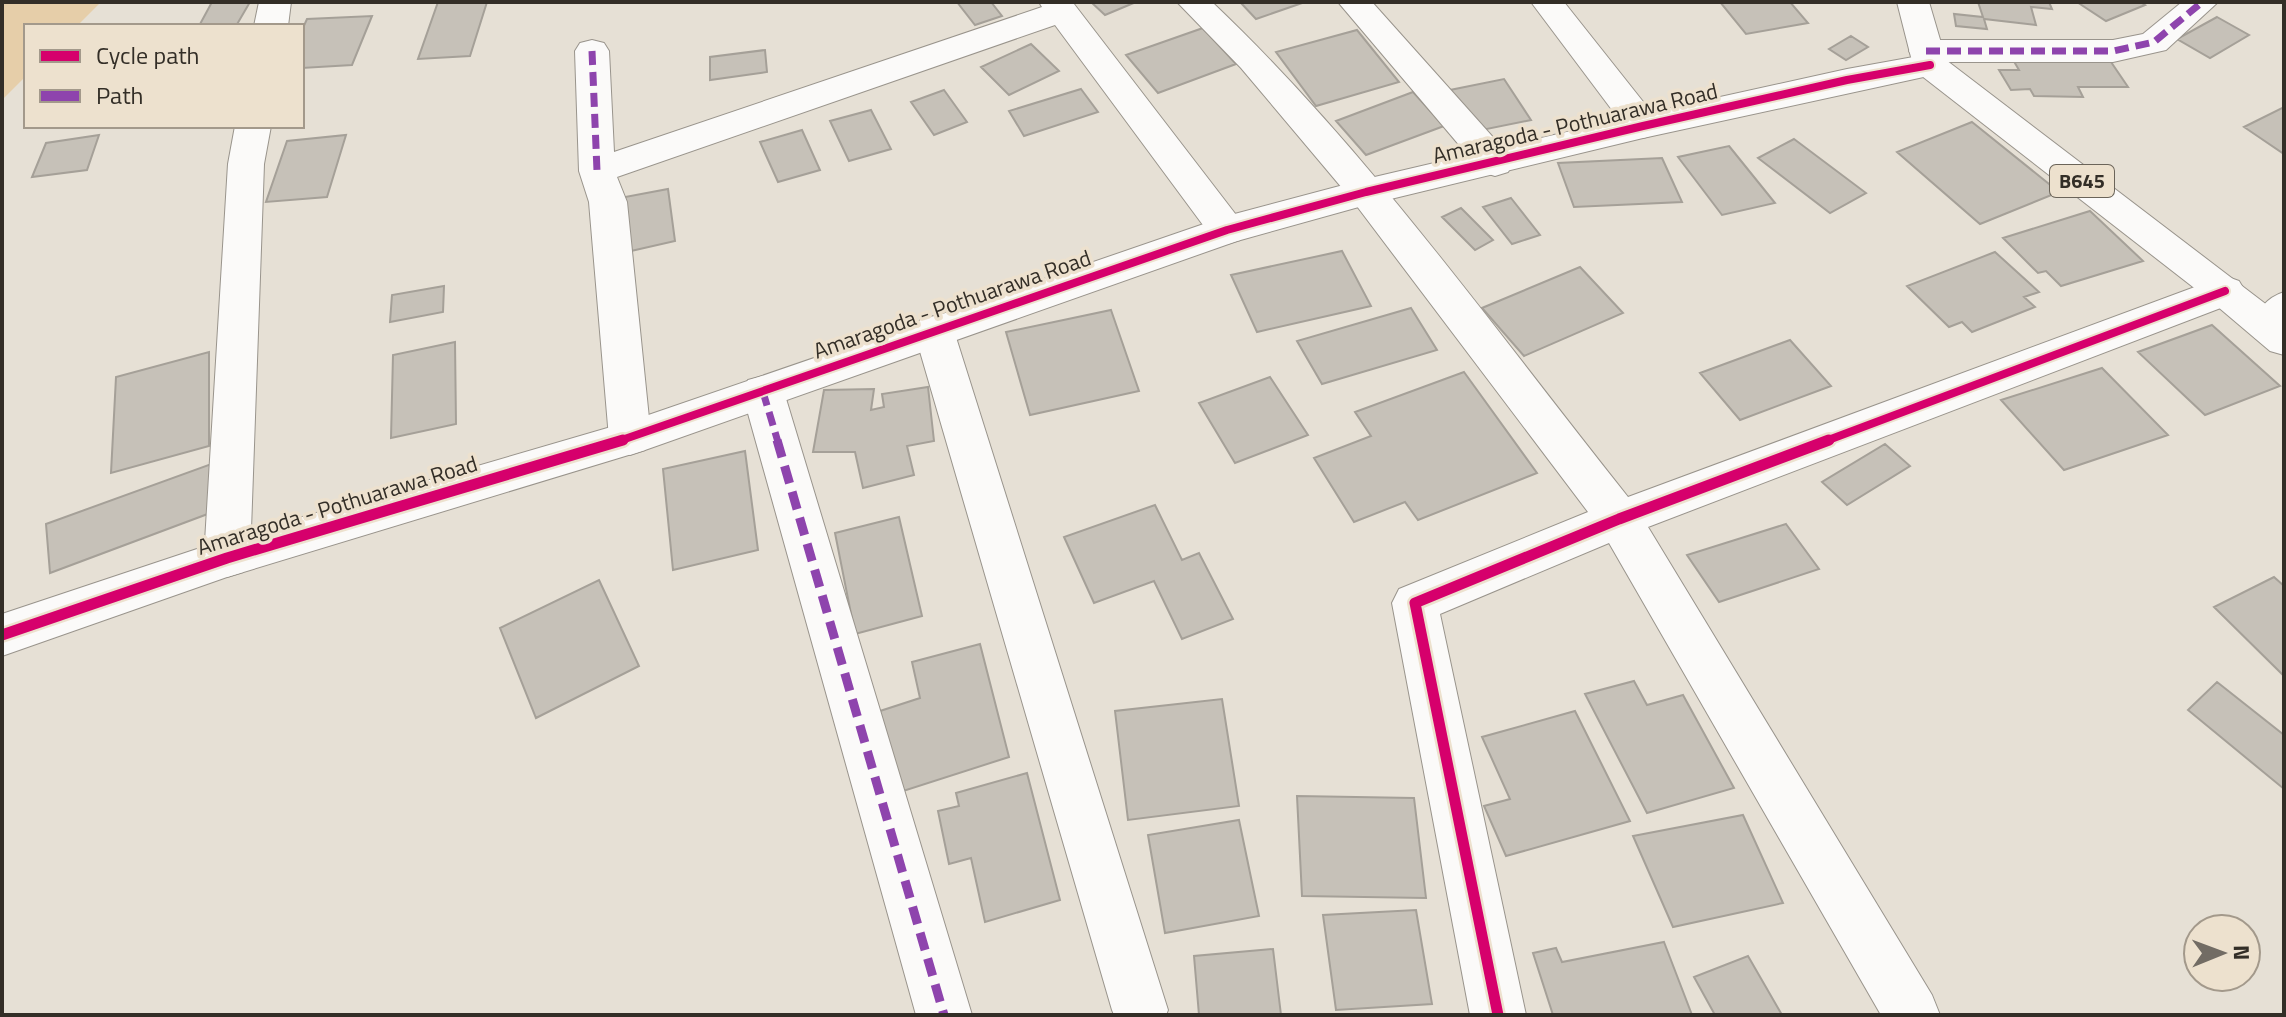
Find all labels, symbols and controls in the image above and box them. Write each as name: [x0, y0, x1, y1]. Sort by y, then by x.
legend: [24, 24, 304, 128]
text: Cycle path: [96, 37, 199, 73]
street label: Amaragoda - Pothuarawa Road: [1429, 74, 1721, 172]
text: Path: [96, 77, 143, 113]
road number: B645: [2050, 165, 2114, 197]
street label: Amaragoda - Pothuarawa Road: [809, 240, 1095, 368]
street label: Amaragoda - Pothuarawa Road: [193, 446, 481, 564]
north arrow: [2182, 913, 2262, 993]
text: N: [2225, 945, 2259, 961]

